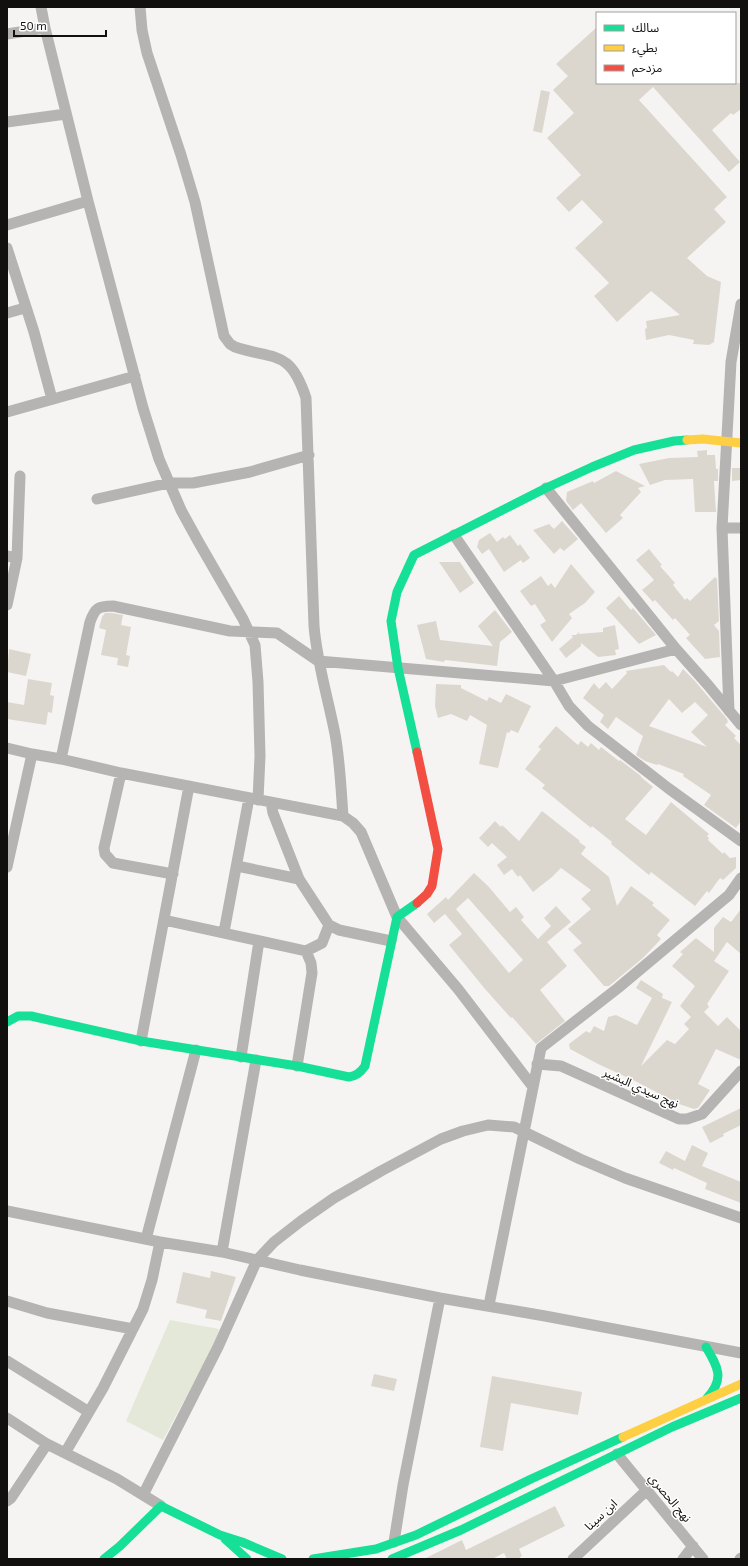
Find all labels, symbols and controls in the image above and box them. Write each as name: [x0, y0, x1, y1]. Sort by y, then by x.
scale bar: [14, 12, 106, 38]
legend: [596, 12, 736, 84]
text: 50 m: [20, 18, 47, 32]
text: سالك: [632, 20, 659, 34]
text: بطيء: [632, 40, 658, 58]
text: مزدحم: [632, 60, 662, 77]
street label: نهج سيدي البشير: [599, 1064, 681, 1113]
street label: نهج الحصري: [644, 1470, 695, 1527]
street label: ابن سينا: [581, 1496, 620, 1533]

